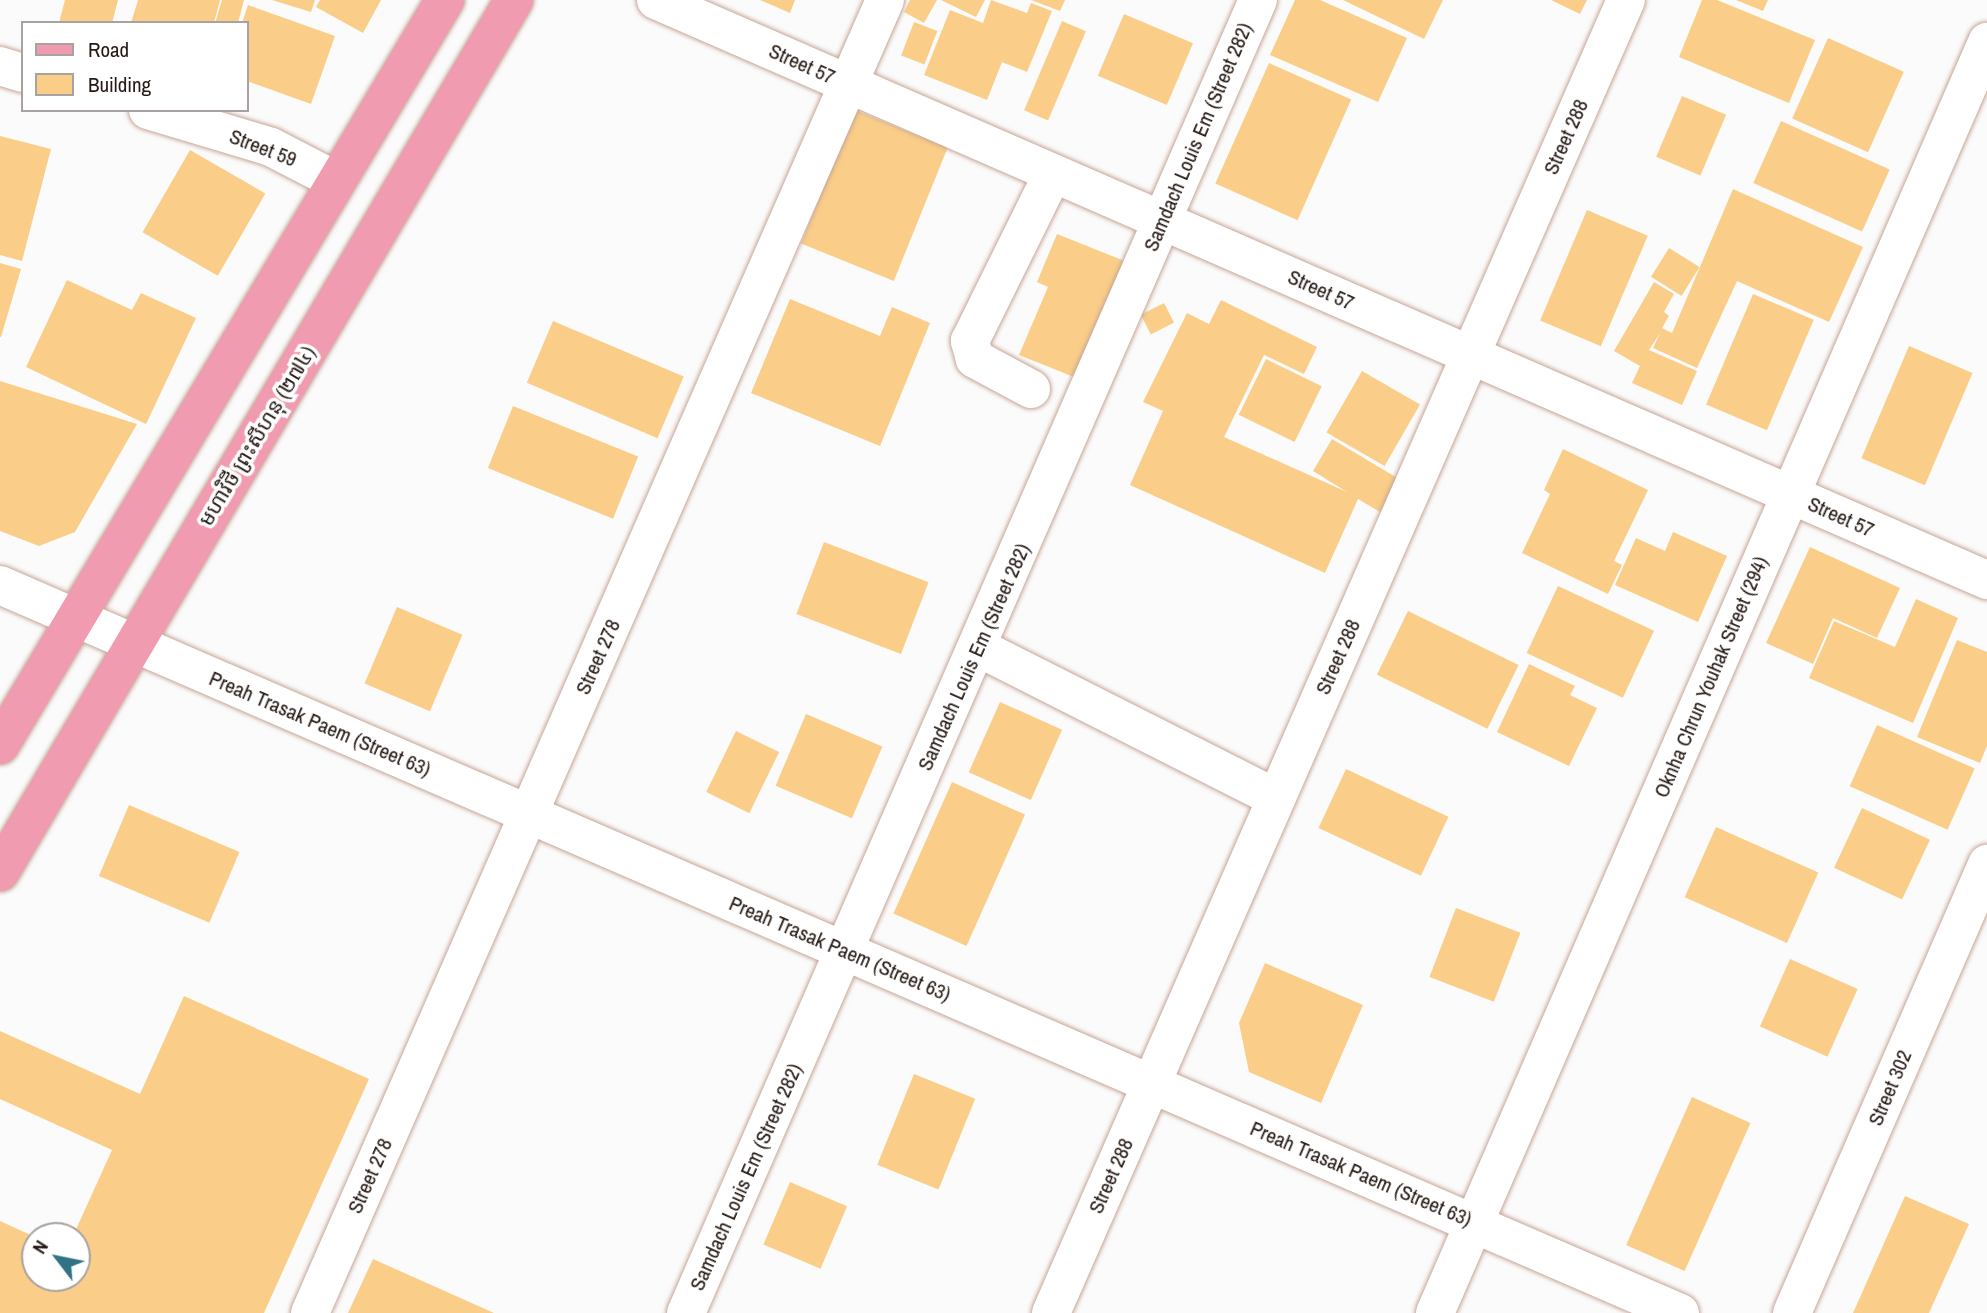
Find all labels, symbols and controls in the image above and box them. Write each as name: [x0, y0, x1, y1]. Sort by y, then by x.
street label: Samdach Louis Em (Street 282): [1138, 19, 1258, 255]
legend: [21, 21, 248, 112]
text: Road: [88, 35, 129, 64]
street label: Street 57: [765, 38, 839, 90]
text: Building: [88, 70, 151, 99]
street label: Street 288: [1538, 96, 1594, 178]
street label: Street 59: [226, 124, 300, 172]
street label: Street 57: [1284, 264, 1358, 316]
street label: មហាវិថី ព្រះសីហនុ (២៧៤): [193, 341, 321, 531]
street label: Street 57: [1804, 491, 1878, 543]
street label: Samdach Louis Em (Street 282): [912, 540, 1036, 774]
street label: Oknha Chrun Youhak Street (294): [1649, 552, 1773, 802]
street label: Street 278: [570, 616, 626, 698]
street label: Street 288: [1310, 616, 1366, 698]
street label: Preah Trasak Paem (Street 63): [205, 666, 435, 782]
street label: Preah Trasak Paem (Street 63): [725, 891, 955, 1007]
street label: Street 302: [1863, 1047, 1917, 1129]
street label: Samdach Louis Em (Street 282): [684, 1060, 808, 1294]
street label: Preah Trasak Paem (Street 63): [1246, 1116, 1476, 1232]
street label: Street 278: [342, 1135, 398, 1217]
street label: Street 288: [1083, 1135, 1139, 1217]
north arrow: [21, 1222, 91, 1292]
text: N: [26, 1235, 54, 1259]

